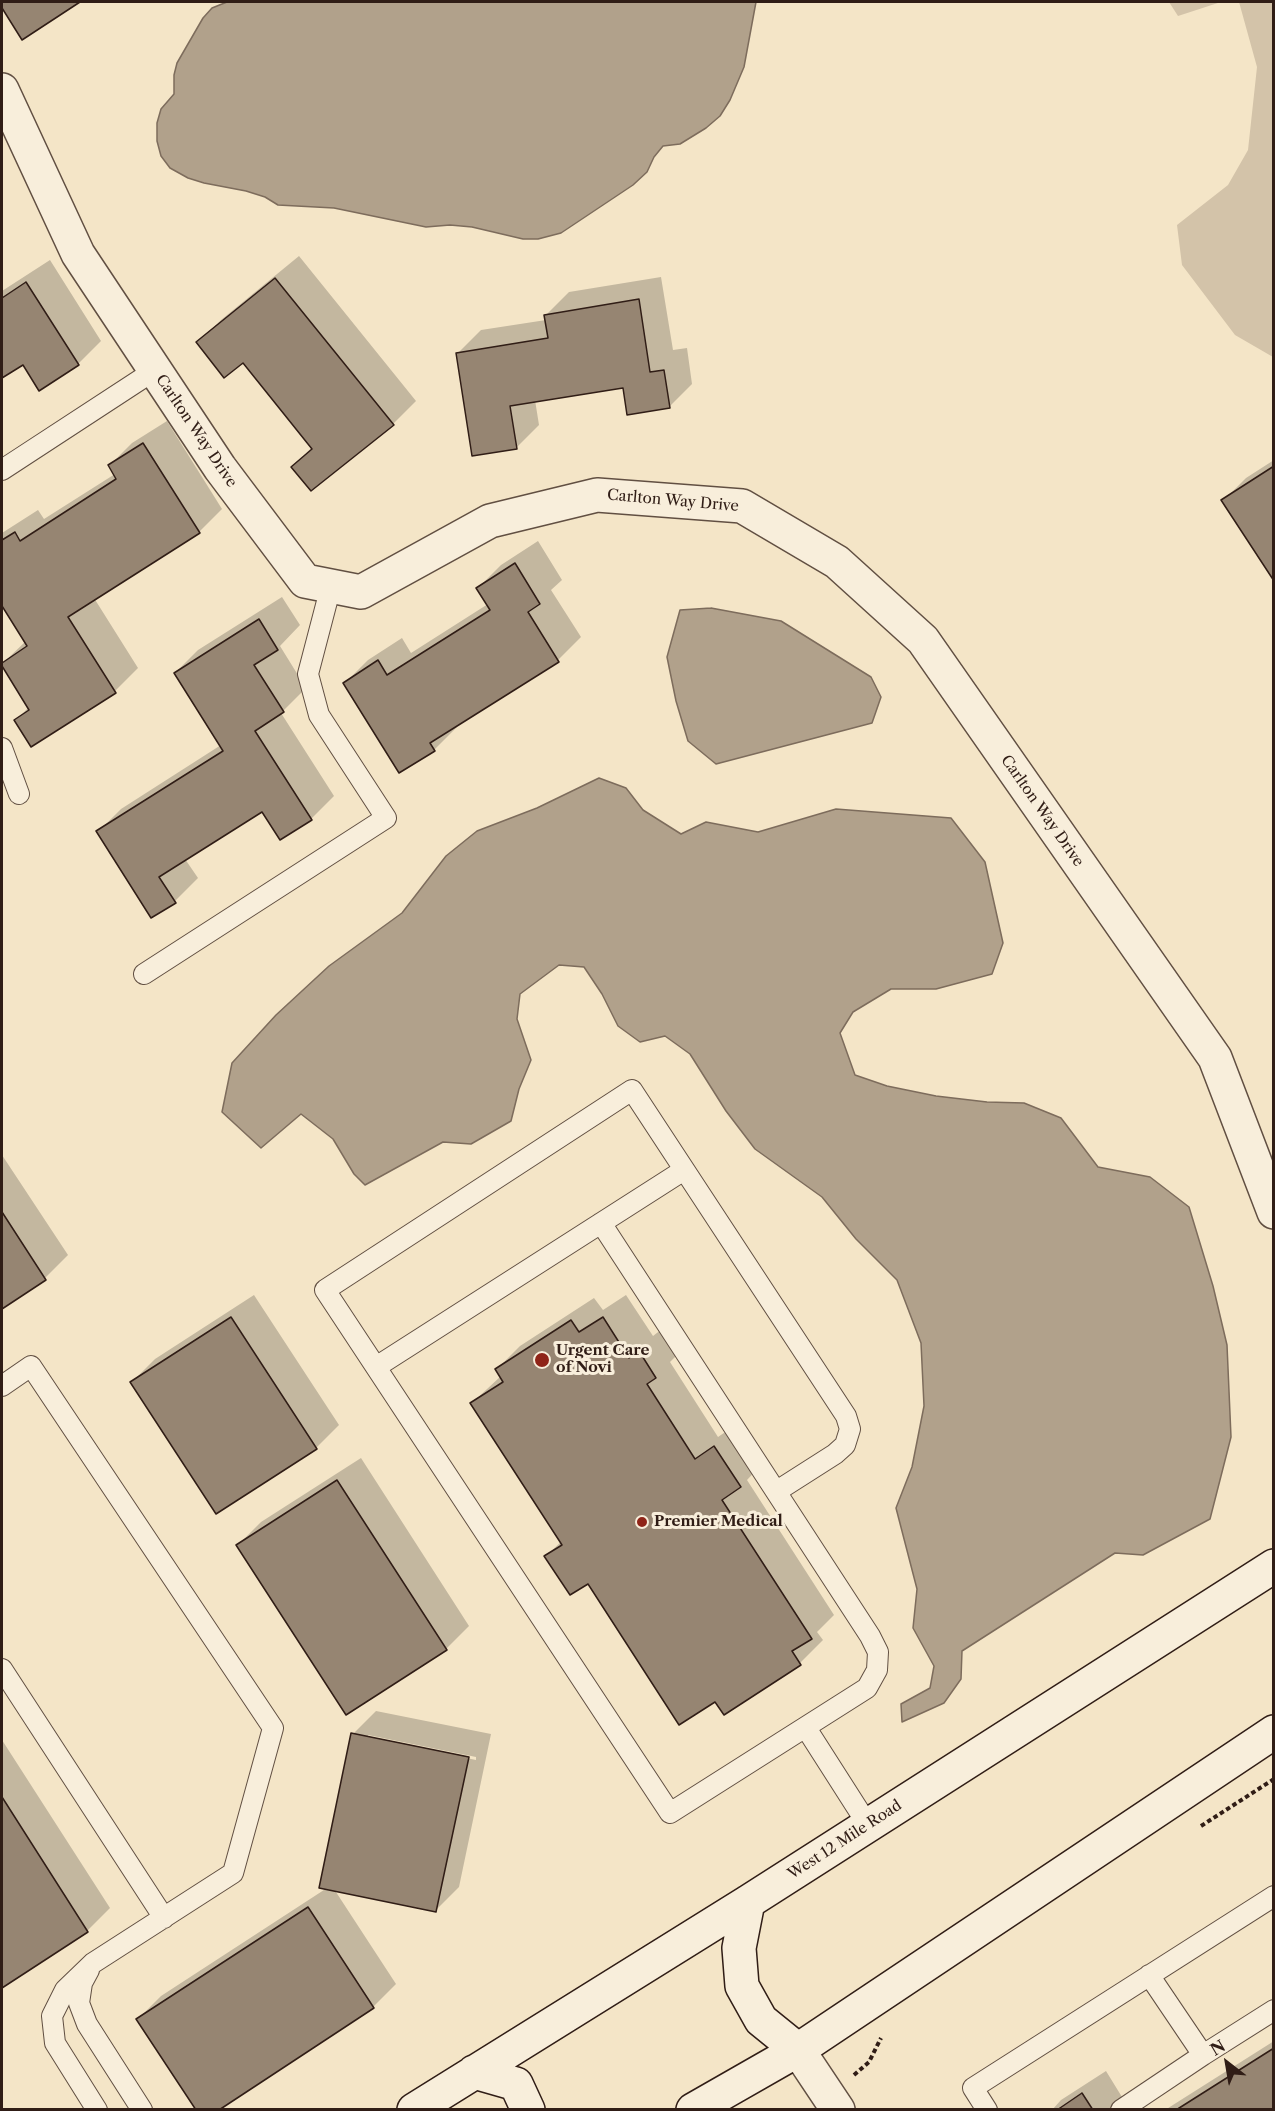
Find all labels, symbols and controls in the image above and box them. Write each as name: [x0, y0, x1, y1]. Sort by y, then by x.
street label: Carlton Way Drive: [152, 371, 240, 491]
street label: Carlton Way Drive: [606, 486, 740, 516]
street label: Carlton Way Drive: [997, 752, 1087, 870]
place label: Urgent Care of Novi: [556, 1342, 649, 1377]
marker: Urgent Care of Novi: [533, 1351, 551, 1369]
place label: Premier Medical: [654, 1513, 783, 1531]
marker: Premier Medical: [635, 1515, 649, 1529]
street label: West 12 Mile Road: [785, 1797, 905, 1883]
north arrow: [1197, 2033, 1257, 2093]
text: N: [1207, 2035, 1229, 2060]

